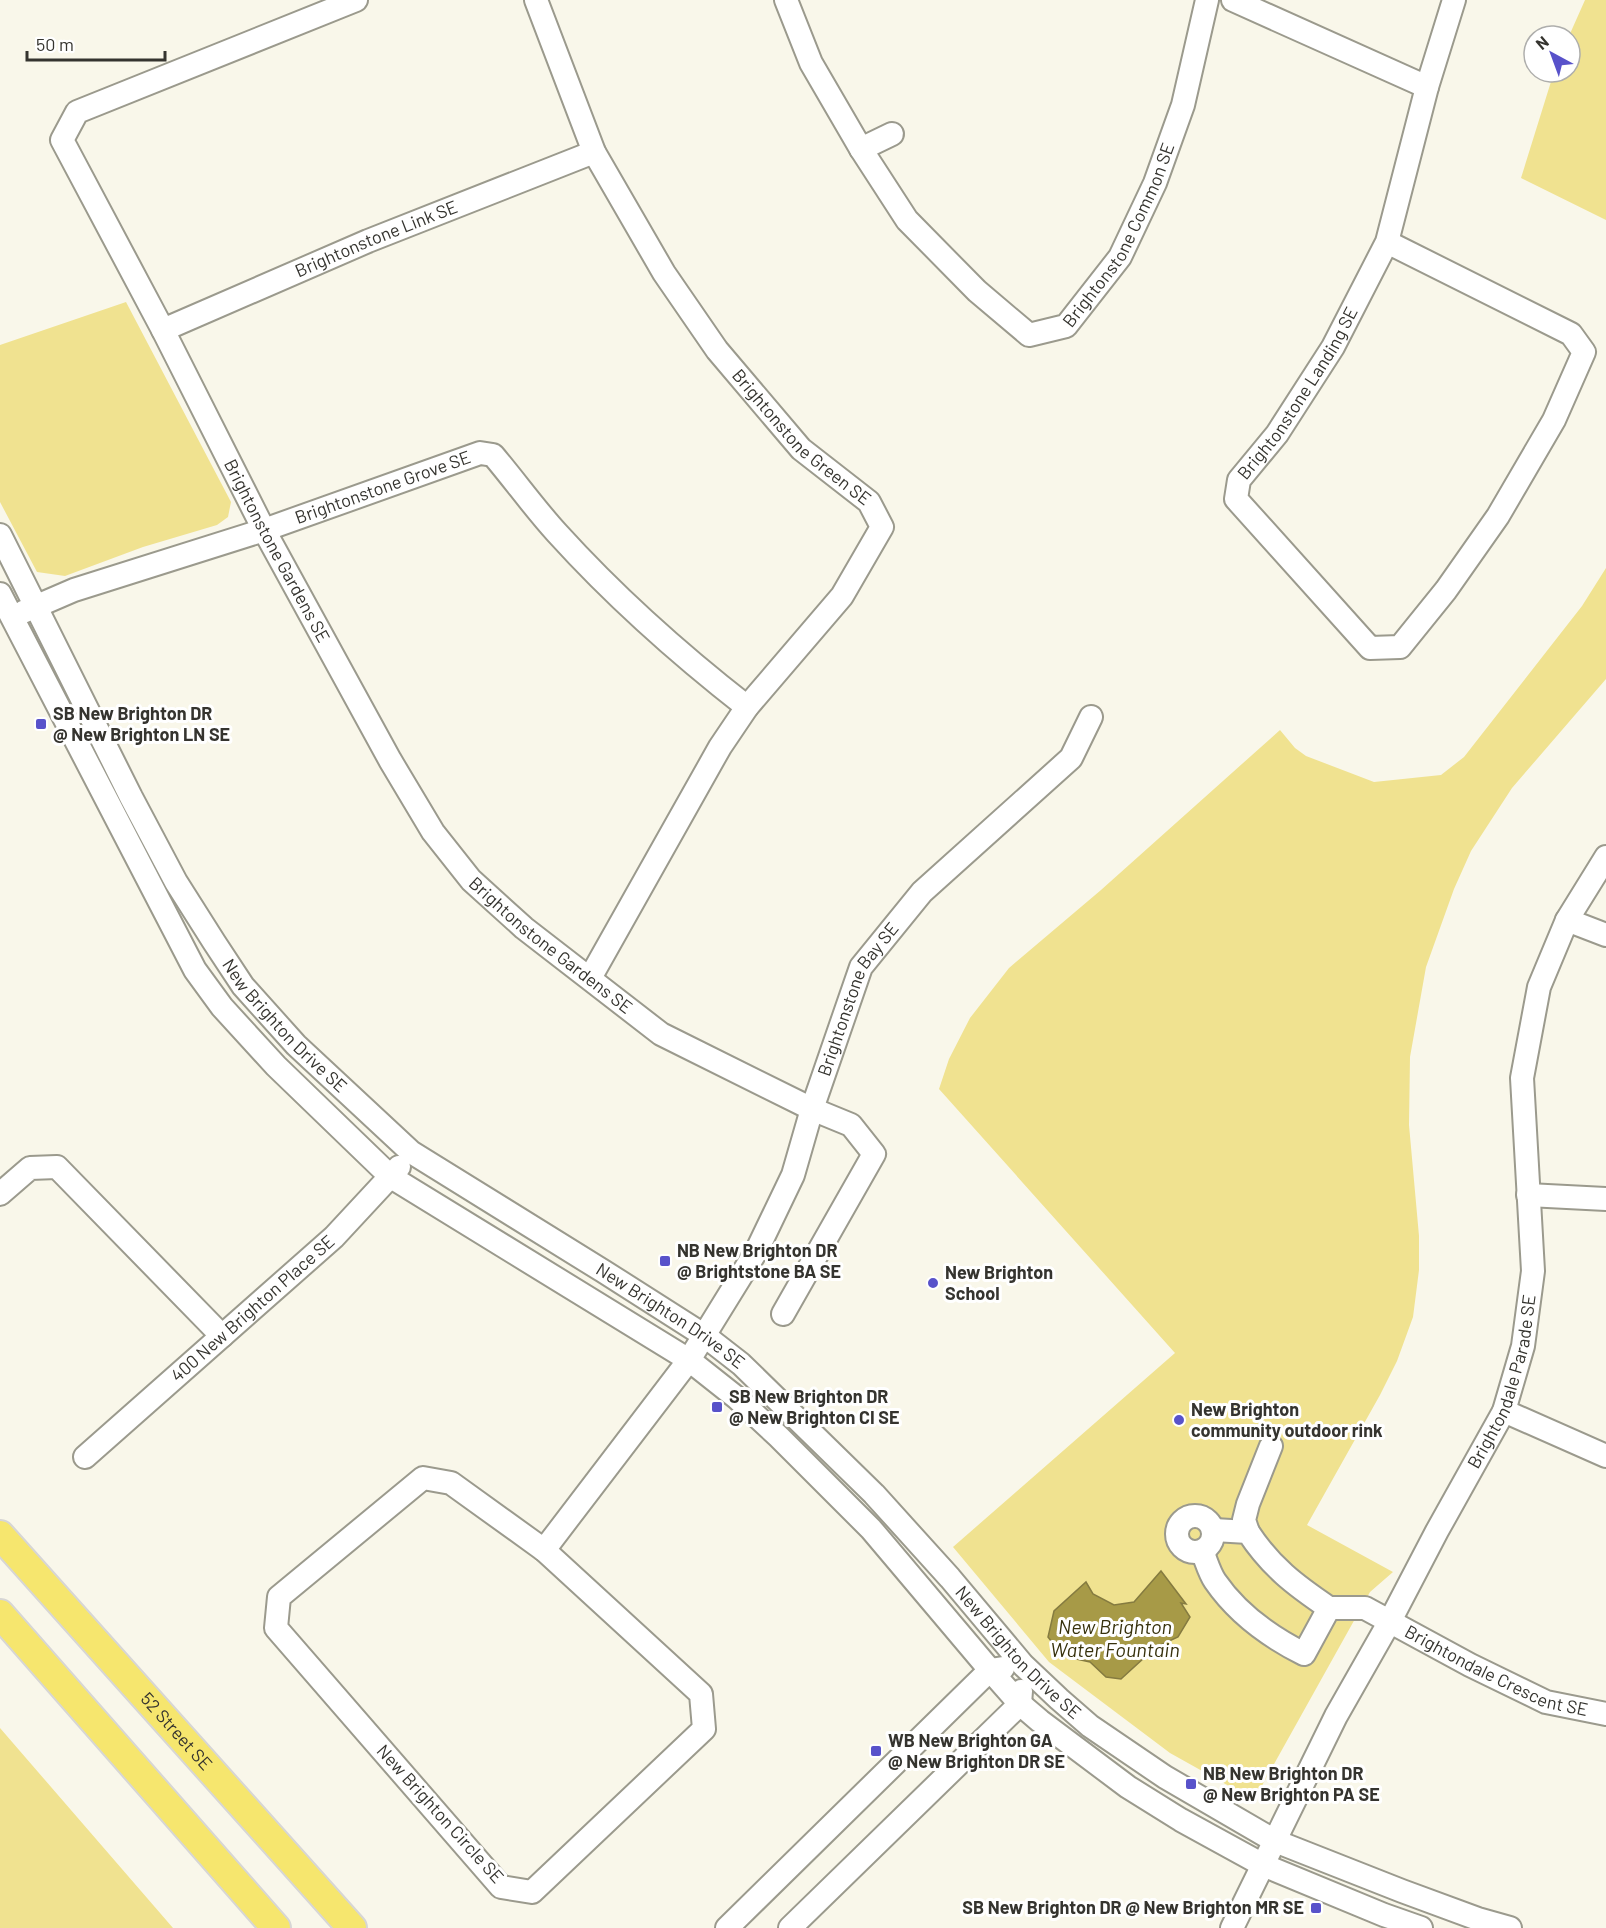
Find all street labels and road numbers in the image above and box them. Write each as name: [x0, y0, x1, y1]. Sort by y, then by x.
street label: Brightonstone Common SE: [1057, 140, 1179, 331]
street label: Brightonstone Link SE: [291, 195, 460, 281]
street label: Brightonstone Landing SE: [1232, 303, 1362, 483]
street label: Brightonstone Green SE: [728, 364, 876, 509]
street label: Brightonstone Grove SE: [292, 445, 473, 528]
street label: Brightonstone Gardens SE: [220, 455, 335, 646]
street label: Brightonstone Gardens SE: [465, 872, 637, 1018]
street label: Brightonstone Bay SE: [812, 918, 903, 1079]
street label: New Brighton Drive SE: [218, 954, 352, 1097]
street label: 400 New Brighton Place SE: [166, 1230, 339, 1386]
street label: New Brighton Drive SE: [592, 1257, 750, 1373]
street label: Brightondale Parade SE: [1462, 1293, 1540, 1472]
street label: New Brighton Drive SE: [951, 1581, 1086, 1723]
street label: Brightondale Crescent SE: [1401, 1620, 1590, 1720]
street label: 52 Street SE: [136, 1688, 217, 1774]
street label: New Brighton Circle SE: [373, 1739, 509, 1887]

